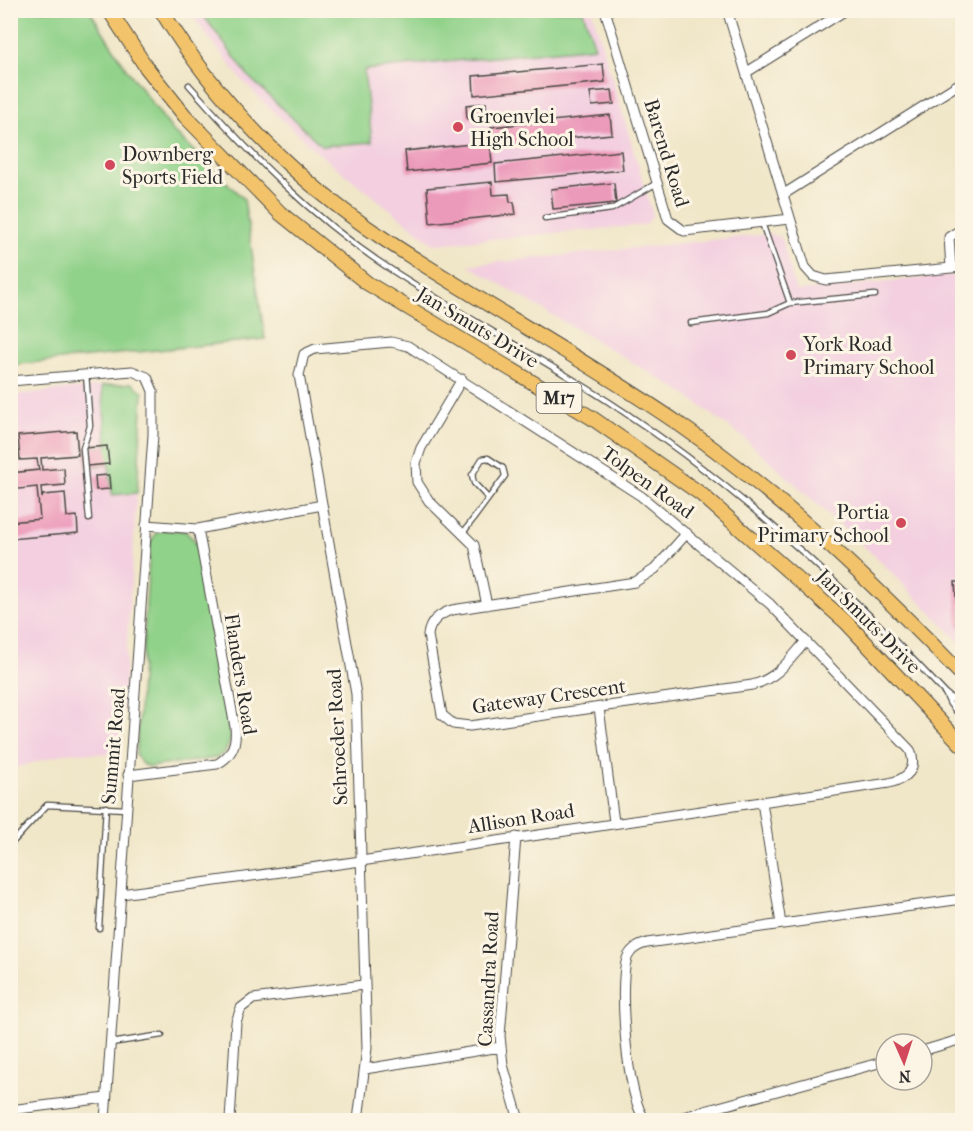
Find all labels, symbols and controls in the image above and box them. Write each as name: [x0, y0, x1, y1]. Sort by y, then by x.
street label: Barend Road: [639, 96, 694, 211]
place label: Groenvlei High School: [470, 105, 574, 151]
marker: Groenvlei High School: [451, 120, 465, 134]
place label: Downberg Sports Field: [122, 143, 224, 189]
marker: Downberg Sports Field: [103, 158, 117, 172]
street label: Jan Smuts Drive: [411, 281, 543, 373]
place label: York Road Primary School: [802, 333, 935, 379]
marker: York Road Primary School: [784, 348, 798, 362]
road number: M17: [536, 383, 582, 413]
street label: Tolpen Road: [597, 441, 699, 524]
place label: Portia Primary School: [757, 501, 890, 547]
marker: Portia Primary School: [894, 516, 908, 530]
street label: Jan Smuts Drive: [810, 563, 926, 678]
street label: Flanders Road: [220, 612, 262, 738]
street label: Schroeder Road: [322, 667, 353, 806]
street label: Gateway Crescent: [471, 674, 627, 719]
street label: Summit Road: [97, 686, 130, 805]
street label: Allison Road: [465, 799, 577, 838]
street label: Cassandra Road: [473, 910, 504, 1047]
north arrow: [874, 1032, 934, 1092]
text: N: [897, 1067, 911, 1086]

